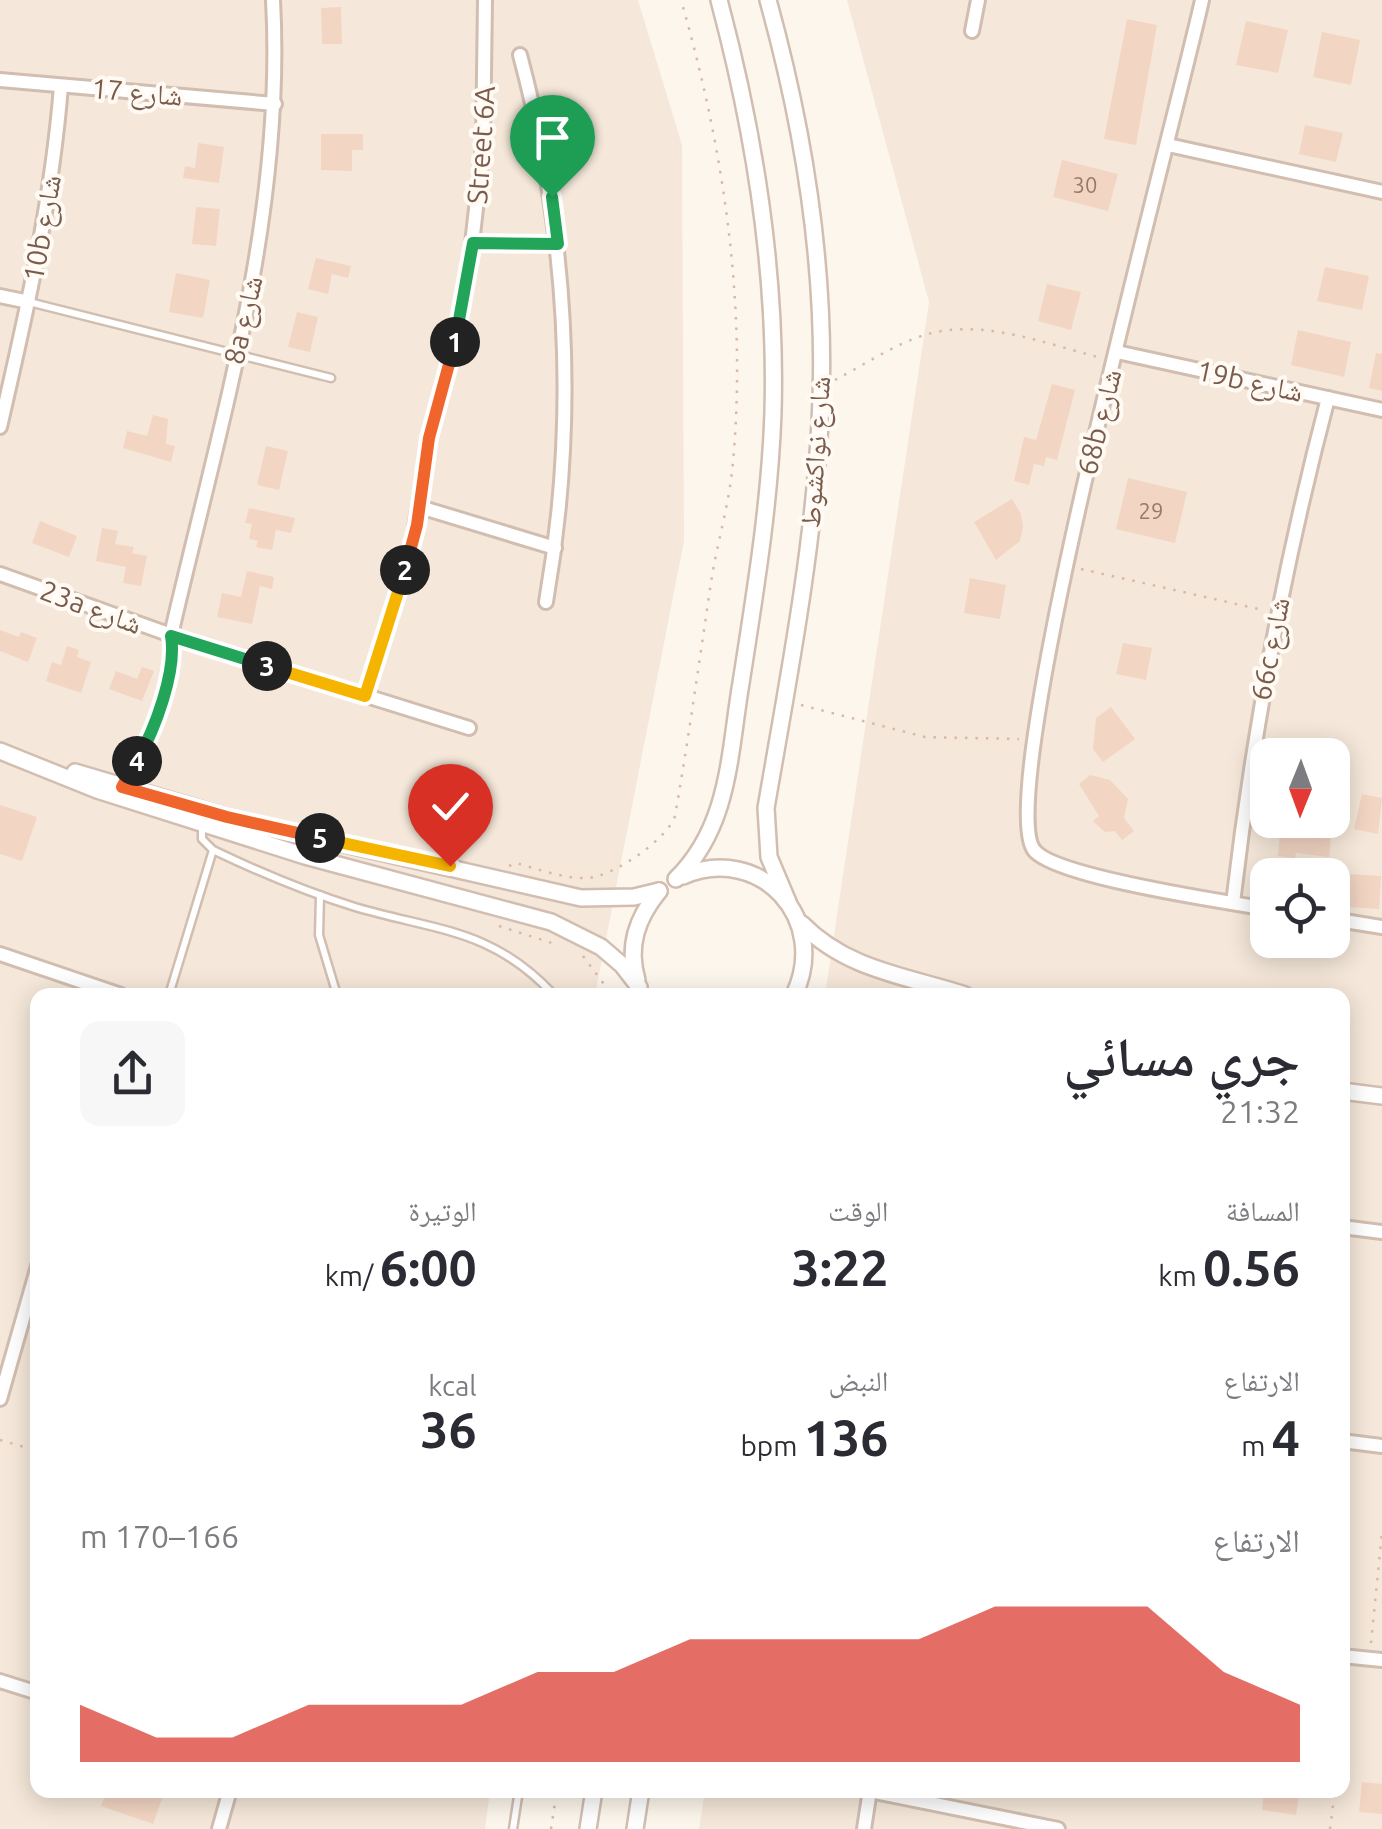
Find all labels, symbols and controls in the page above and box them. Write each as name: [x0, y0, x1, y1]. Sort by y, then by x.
street label: شارع 17: [90, 72, 184, 114]
street label: Street 6A: [461, 85, 500, 205]
pin: [510, 95, 595, 198]
icon: arrive: [525, 110, 580, 165]
street label: 10b شارع: [17, 172, 69, 284]
house number: 30: [1073, 172, 1097, 197]
street label: 8a شارع: [217, 273, 271, 368]
pin: 1: [430, 317, 480, 367]
text: 1: [447, 326, 463, 357]
street label: 19b شارع: [1194, 354, 1306, 410]
street label: 68b شارع: [1070, 366, 1129, 479]
street label: شارع نواكشوط: [794, 375, 838, 529]
house number: 29: [1139, 498, 1163, 523]
pin: 2: [380, 545, 430, 595]
text: 2: [397, 554, 413, 585]
street label: 23a شارع: [35, 574, 146, 642]
street label: 66c شارع: [1244, 595, 1298, 704]
pin: 3: [242, 641, 292, 691]
text: 3: [259, 650, 275, 681]
pin: 4: [112, 736, 162, 786]
north arrow: [1250, 738, 1350, 838]
map controls: [1250, 738, 1350, 958]
text: 4: [129, 745, 145, 776]
pin: [408, 764, 493, 867]
icon: check: [423, 779, 478, 834]
pin: 5: [295, 813, 345, 863]
text: 5: [312, 822, 328, 853]
button: locate: [1250, 858, 1350, 958]
button: share: [80, 1021, 185, 1126]
text: جري مسائي: [1063, 1025, 1300, 1086]
text: 21:32: [1220, 1093, 1300, 1129]
text: الوتيرة: [409, 1195, 477, 1226]
text: الوقت: [828, 1195, 888, 1226]
text: المسافة: [1226, 1195, 1300, 1226]
text: 6:00: [380, 1239, 477, 1295]
text: 3:22: [791, 1239, 888, 1295]
text: 0.56: [1203, 1239, 1300, 1295]
text: /km: [325, 1260, 380, 1291]
text: km: [1158, 1260, 1203, 1291]
text: النبض: [829, 1365, 888, 1396]
text: الارتفاع: [1224, 1365, 1300, 1396]
text: kcal: [428, 1370, 477, 1401]
text: 36: [420, 1401, 477, 1457]
text: 136: [804, 1409, 888, 1465]
text: 4: [1272, 1409, 1300, 1465]
text: bpm: [740, 1430, 804, 1461]
text: m: [1241, 1430, 1272, 1461]
text: 166–170 m: [80, 1518, 239, 1554]
text: الارتفاع: [1213, 1522, 1300, 1558]

